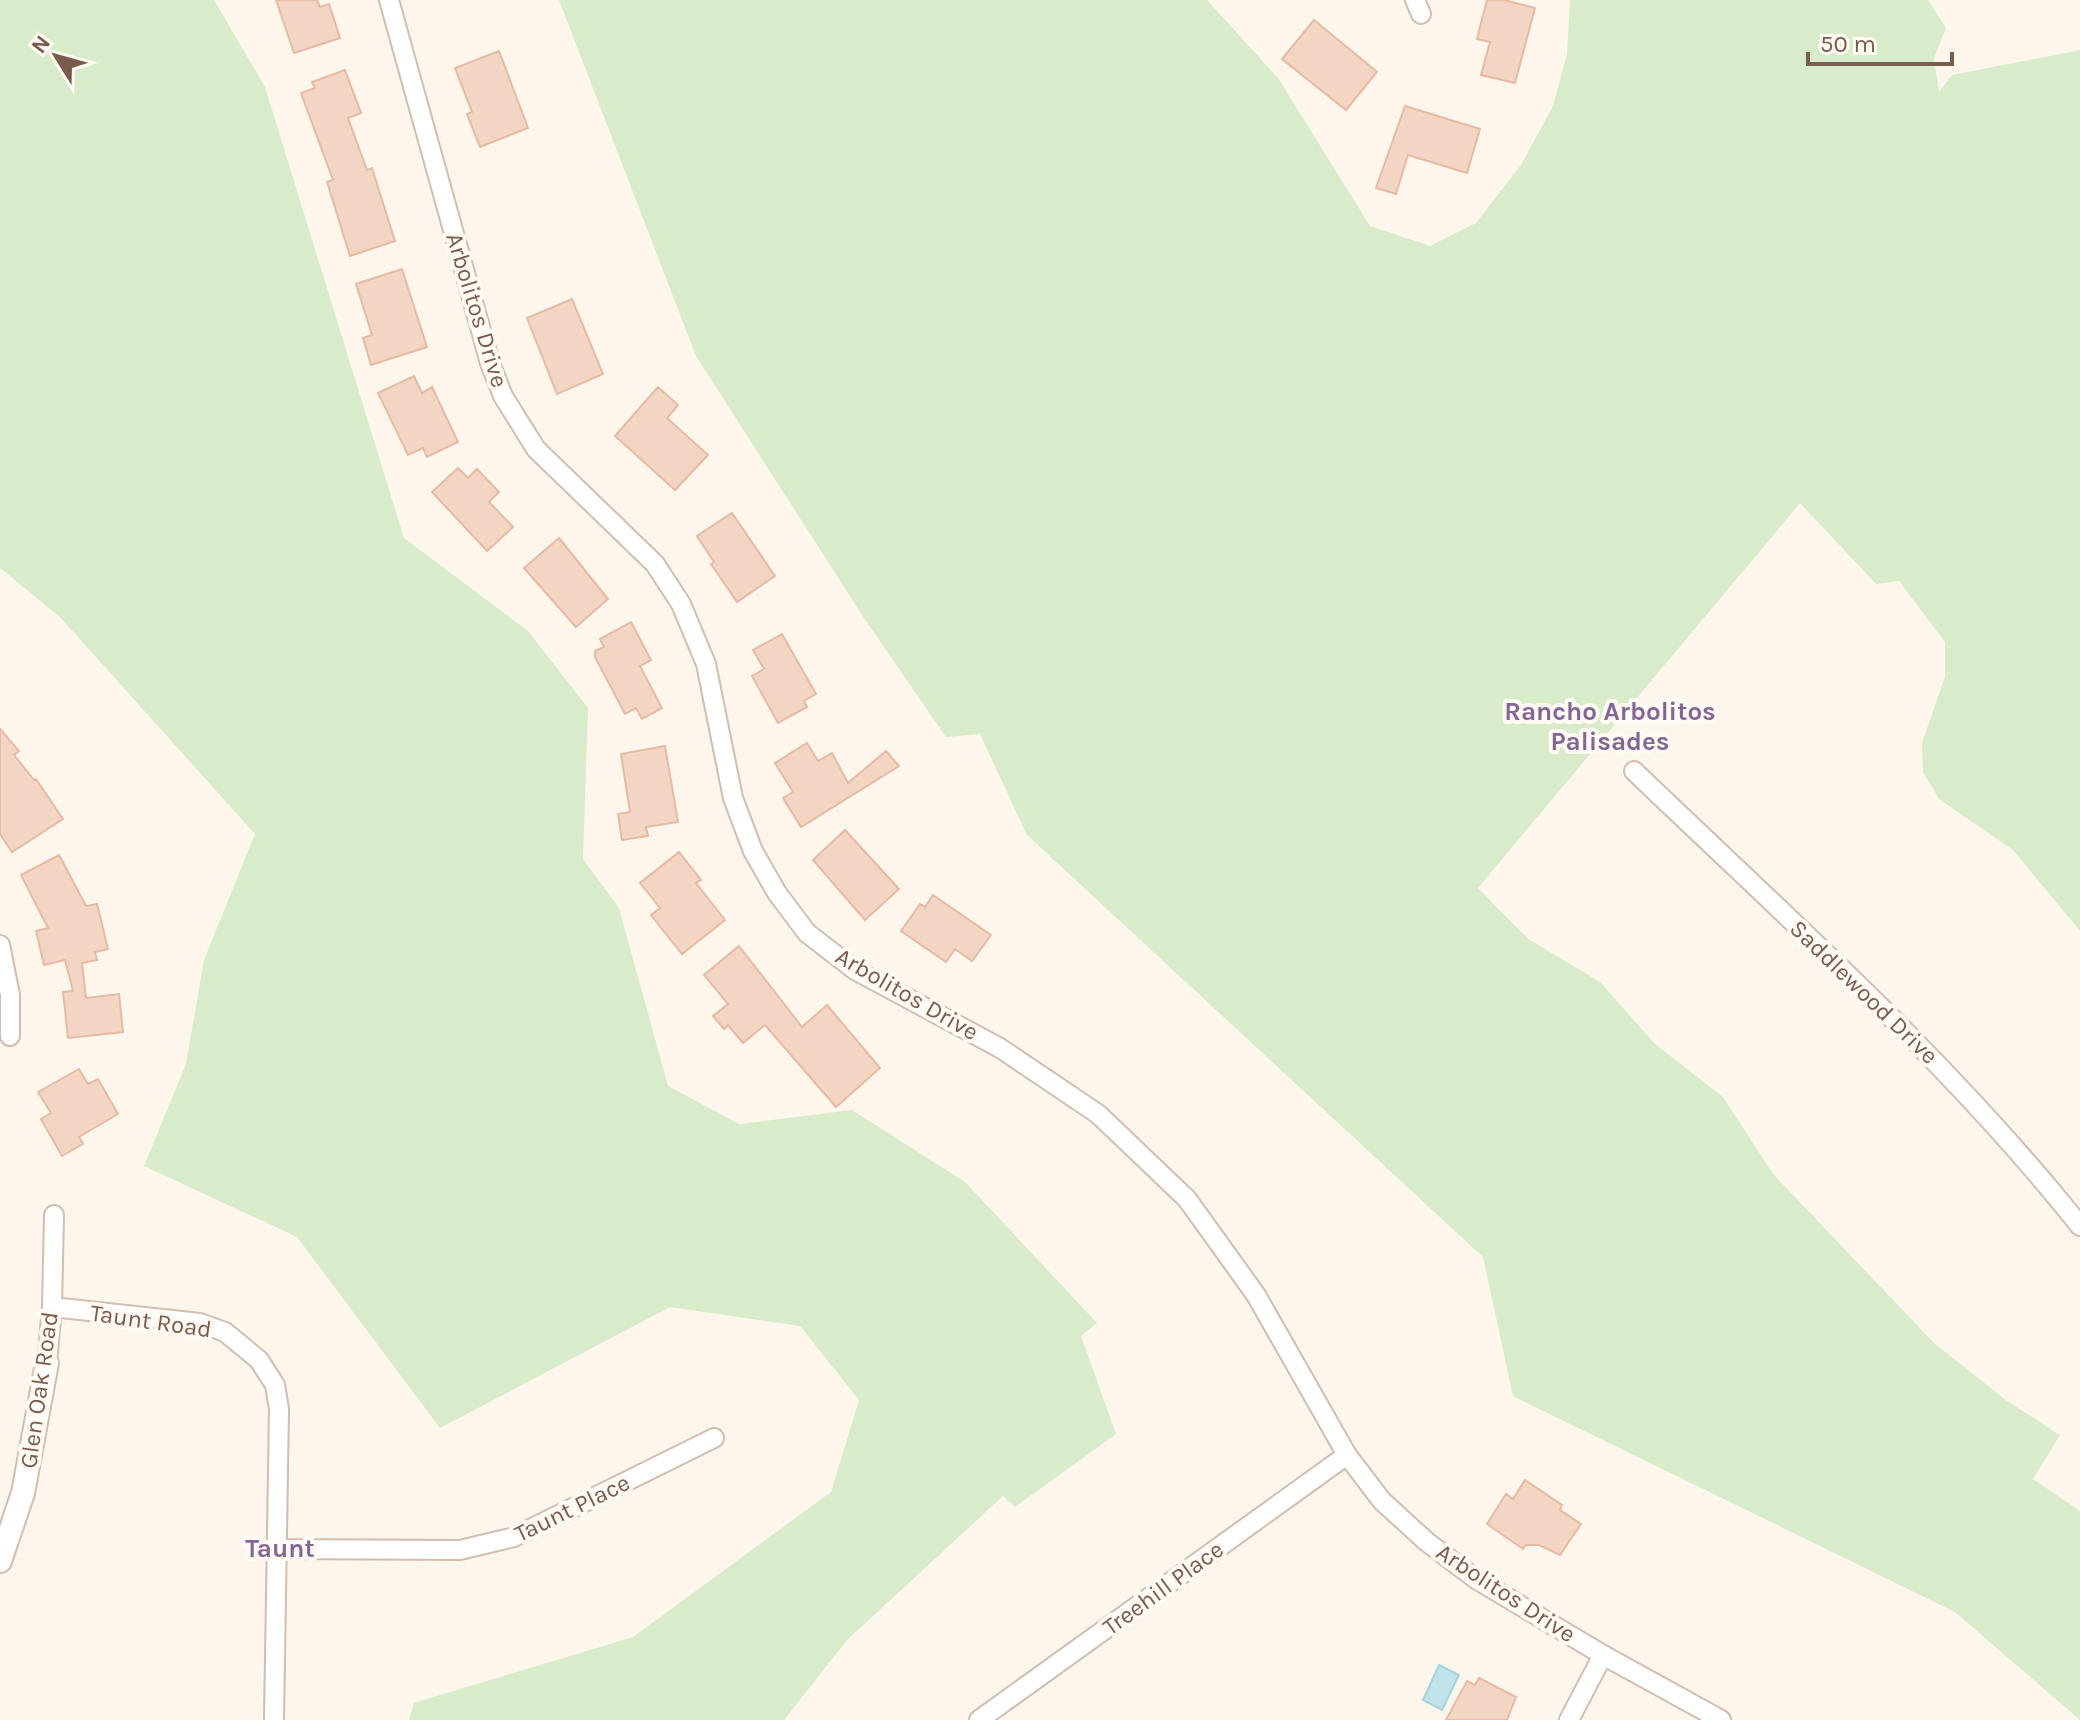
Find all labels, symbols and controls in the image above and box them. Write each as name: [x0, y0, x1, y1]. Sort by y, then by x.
north arrow: [16, 16, 96, 96]
scale bar: [1808, 16, 1952, 66]
text: N: [26, 30, 56, 59]
text: 50 m: [1820, 30, 1876, 58]
street label: Arbolitos Drive: [440, 229, 514, 391]
district label: Rancho Arbolitos Palisades: [1504, 696, 1716, 757]
street label: Saddlewood Drive: [1784, 914, 1944, 1070]
street label: Arbolitos Drive: [831, 942, 983, 1046]
street label: Taunt Road: [89, 1299, 213, 1343]
street label: Glen Oak Road: [14, 1310, 64, 1470]
street label: Taunt Place: [510, 1468, 634, 1548]
district label: Taunt: [245, 1533, 315, 1564]
street label: Treehill Place: [1097, 1535, 1229, 1641]
street label: Arbolitos Drive: [1431, 1538, 1581, 1648]

